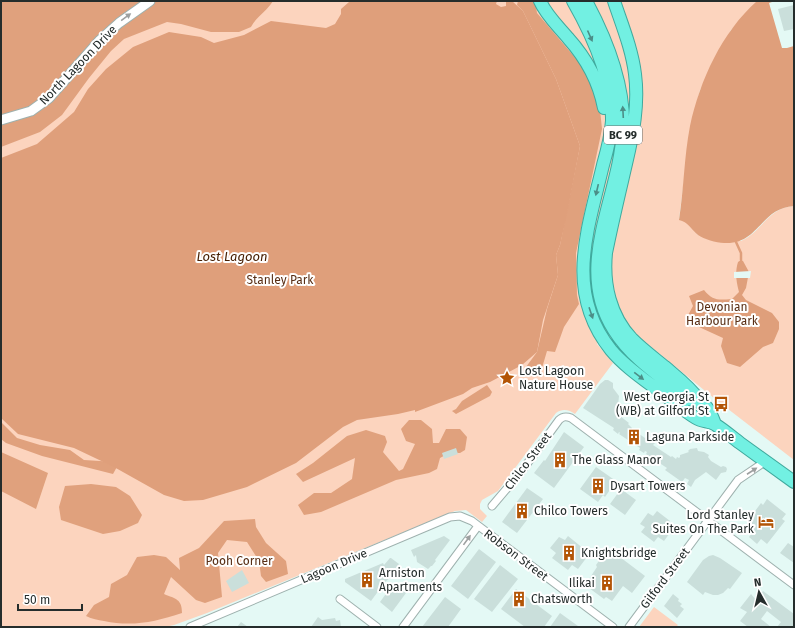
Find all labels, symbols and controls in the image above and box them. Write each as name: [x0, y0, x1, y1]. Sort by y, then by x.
one-way arrow: [121, 13, 131, 21]
street label: North Lagoon Drive: [36, 22, 120, 108]
one-way arrow: [588, 30, 594, 42]
one-way arrow: [619, 106, 626, 118]
road number: BC 99: [604, 126, 642, 144]
one-way arrow: [594, 184, 600, 196]
water label: Lost Lagoon: [196, 249, 268, 264]
park label: Stanley Park: [247, 273, 314, 287]
park label: Devonian Harbour Park: [686, 300, 759, 328]
one-way arrow: [588, 307, 594, 319]
place label: Lost Lagoon Nature House: [519, 364, 593, 392]
place icon: Lost Lagoon Nature House: [498, 369, 516, 387]
one-way arrow: [634, 371, 645, 380]
place label: West Georgia St (WB) at Gilford St: [616, 390, 710, 418]
bus stop icon: West Georgia St (WB) at Gilford St: [712, 395, 730, 413]
building icon: Laguna Parkside: [625, 428, 643, 446]
street label: Chilco Street: [502, 429, 555, 493]
place label: Laguna Parkside: [646, 430, 734, 444]
building icon: The Glass Manor: [551, 451, 569, 469]
place label: The Glass Manor: [572, 453, 662, 467]
one-way arrow: [746, 467, 757, 474]
building icon: Dysart Towers: [589, 477, 607, 495]
place label: Dysart Towers: [610, 479, 686, 493]
building icon: Chilco Towers: [513, 502, 531, 520]
place label: Chilco Towers: [534, 504, 608, 518]
place label: Lord Stanley Suites On The Park: [653, 508, 755, 536]
hotel icon: Lord Stanley Suites On The Park: [757, 513, 775, 531]
street label: Robson Street: [481, 526, 551, 584]
one-way arrow: [463, 535, 471, 545]
building icon: Knightsbridge: [560, 544, 578, 562]
street label: Gilford Street: [638, 544, 693, 611]
street label: Lagoon Drive: [299, 546, 369, 586]
place label: Knightsbridge: [581, 546, 657, 560]
park label: Pooh Corner: [205, 554, 273, 568]
place label: Arniston Apartments: [379, 566, 443, 594]
building icon: Arniston Apartments: [358, 571, 376, 589]
north arrow: [739, 572, 779, 612]
building icon: Ilikai: [598, 574, 616, 592]
place label: Ilikai: [569, 576, 595, 590]
text: N: [753, 576, 762, 590]
scale bar: [18, 586, 82, 612]
building icon: Chatsworth: [510, 590, 528, 608]
place label: Chatsworth: [531, 592, 593, 606]
text: 50 m: [24, 593, 50, 607]

